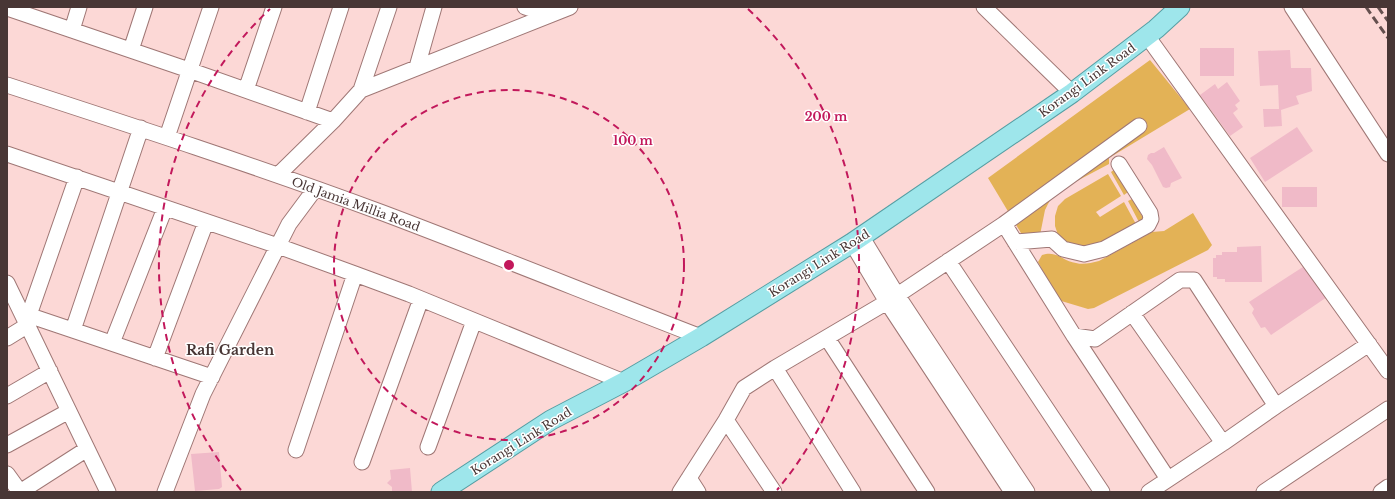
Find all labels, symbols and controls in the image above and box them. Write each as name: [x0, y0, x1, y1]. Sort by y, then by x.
street label: Korangi Link Road: [1036, 40, 1138, 120]
text: 200 m: [805, 109, 848, 124]
text: 100 m: [613, 133, 654, 148]
street label: Old Jamia Millia Road: [290, 174, 422, 234]
street label: Korangi Link Road: [766, 226, 872, 300]
centre of rings: [502, 258, 516, 272]
district label: Rafi Garden: [186, 341, 274, 359]
street label: Korangi Link Road: [468, 404, 574, 478]

